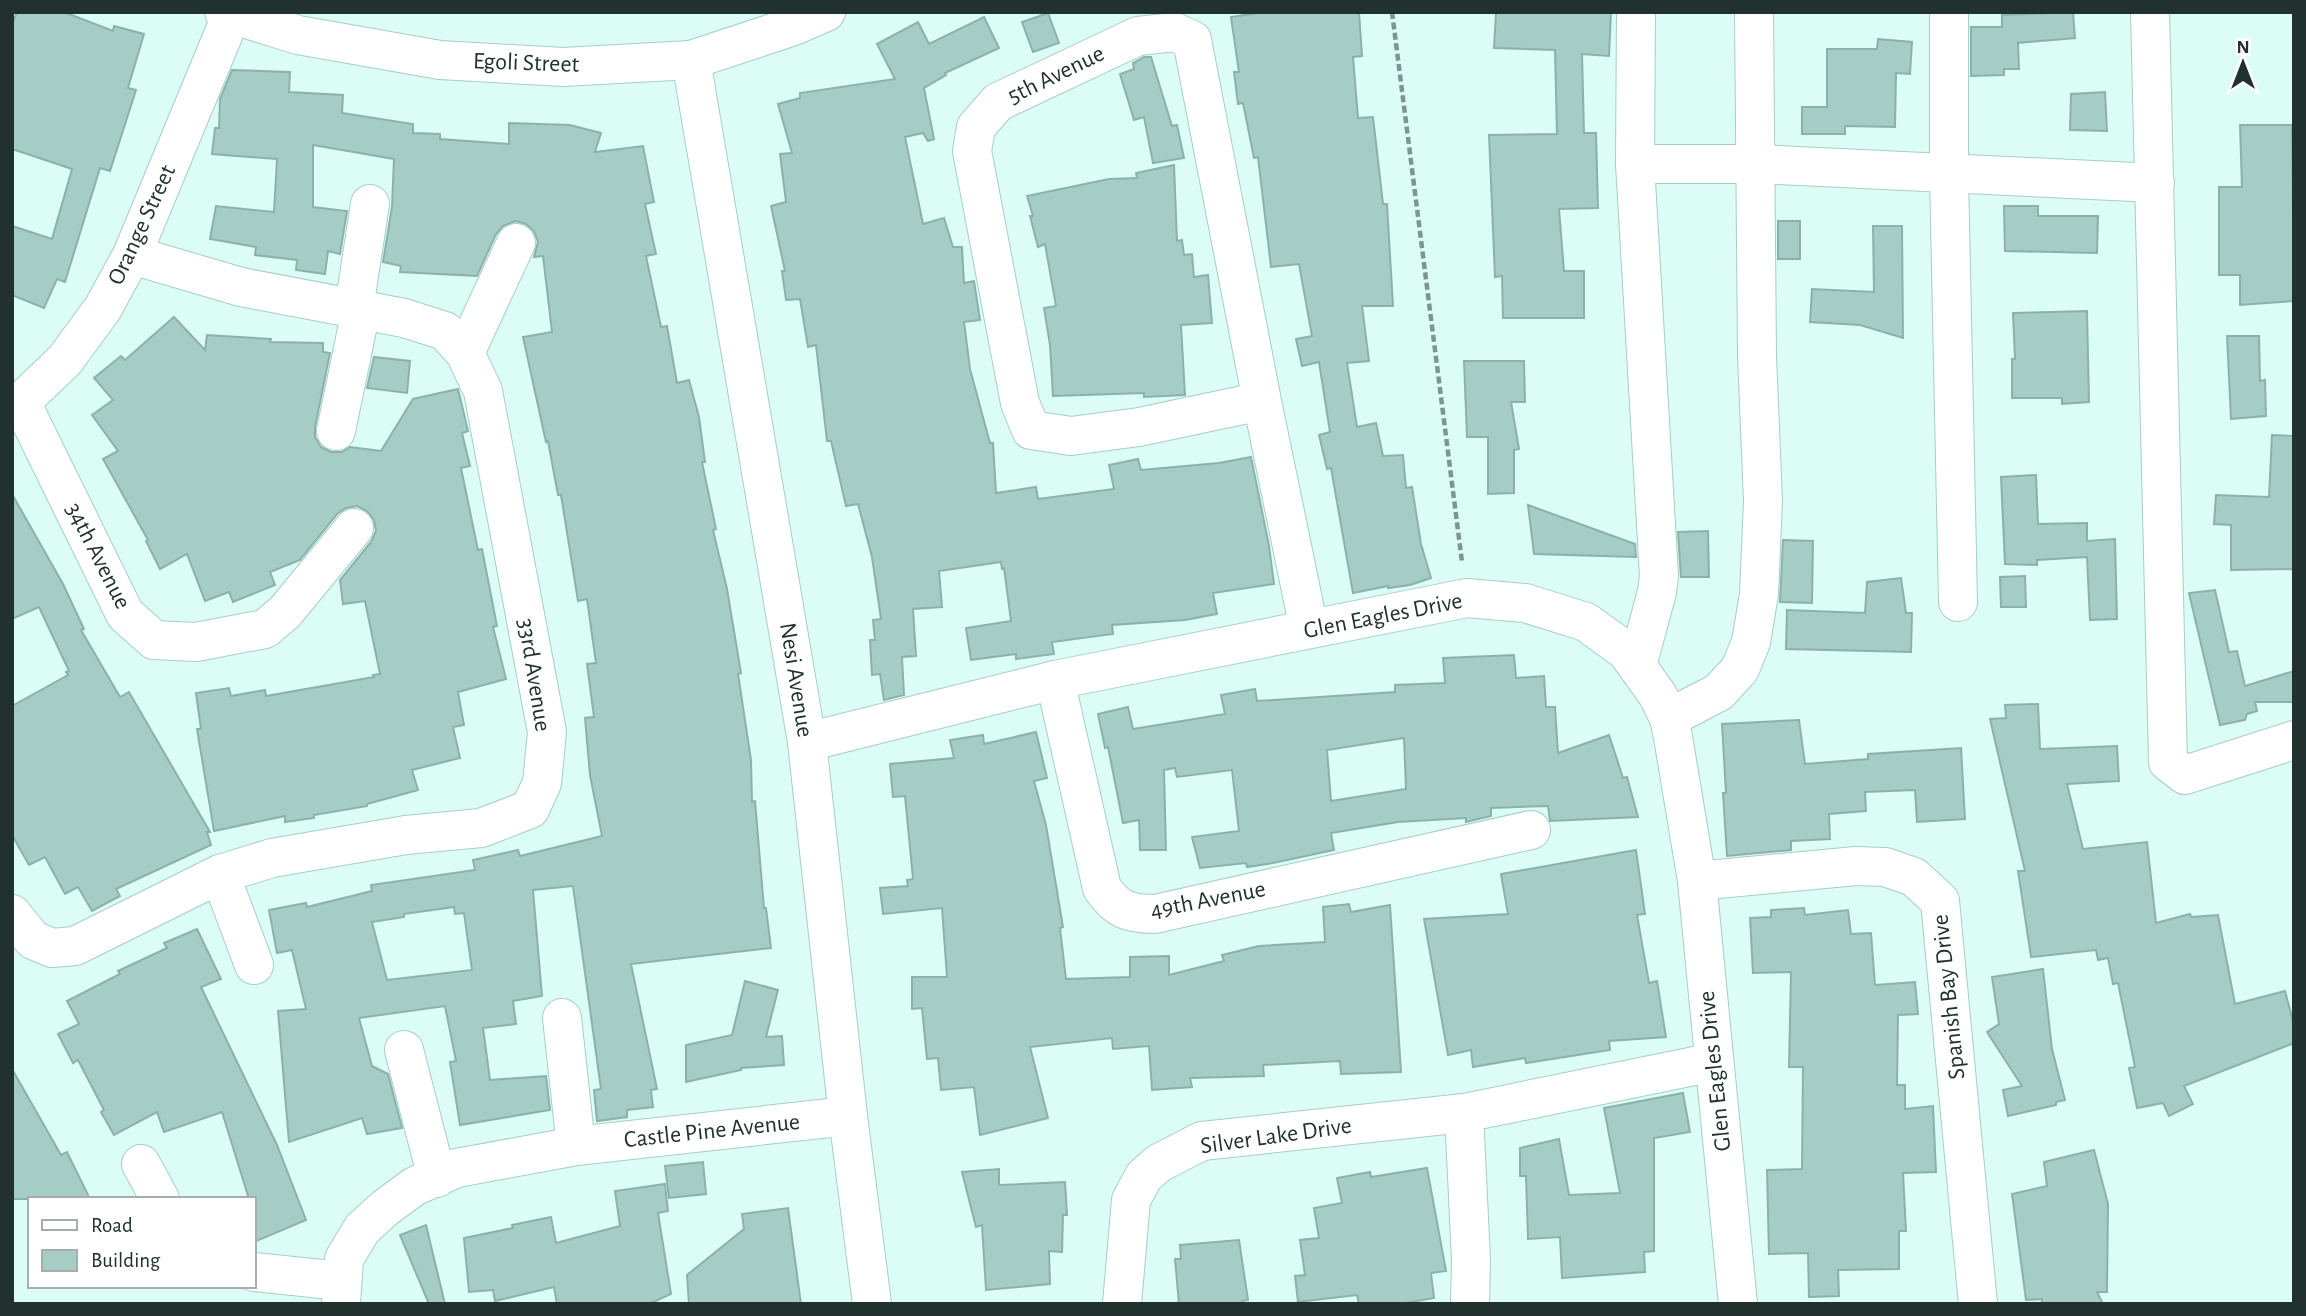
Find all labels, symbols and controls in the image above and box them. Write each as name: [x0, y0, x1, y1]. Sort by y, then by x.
north arrow: [2208, 28, 2278, 98]
text: N: [2236, 38, 2250, 57]
street label: 5th Avenue: [1004, 41, 1108, 109]
street label: Egoli Street: [472, 49, 580, 77]
street label: Orange Street: [104, 161, 180, 289]
street label: 34th Avenue: [61, 499, 135, 613]
street label: Glen Eagles Drive: [1302, 589, 1464, 643]
street label: 33rd Avenue: [513, 617, 555, 733]
street label: Nesi Avenue: [775, 621, 817, 739]
street label: 49th Avenue: [1148, 877, 1268, 923]
street label: Spanish Bay Drive: [1928, 913, 1970, 1081]
street label: Glen Eagles Drive: [1695, 990, 1735, 1152]
street label: Castle Pine Avenue: [623, 1110, 801, 1152]
street label: Silver Lake Drive: [1199, 1114, 1353, 1158]
legend: [28, 1197, 256, 1288]
text: Road: [91, 1215, 133, 1236]
text: Building: [91, 1250, 161, 1271]

